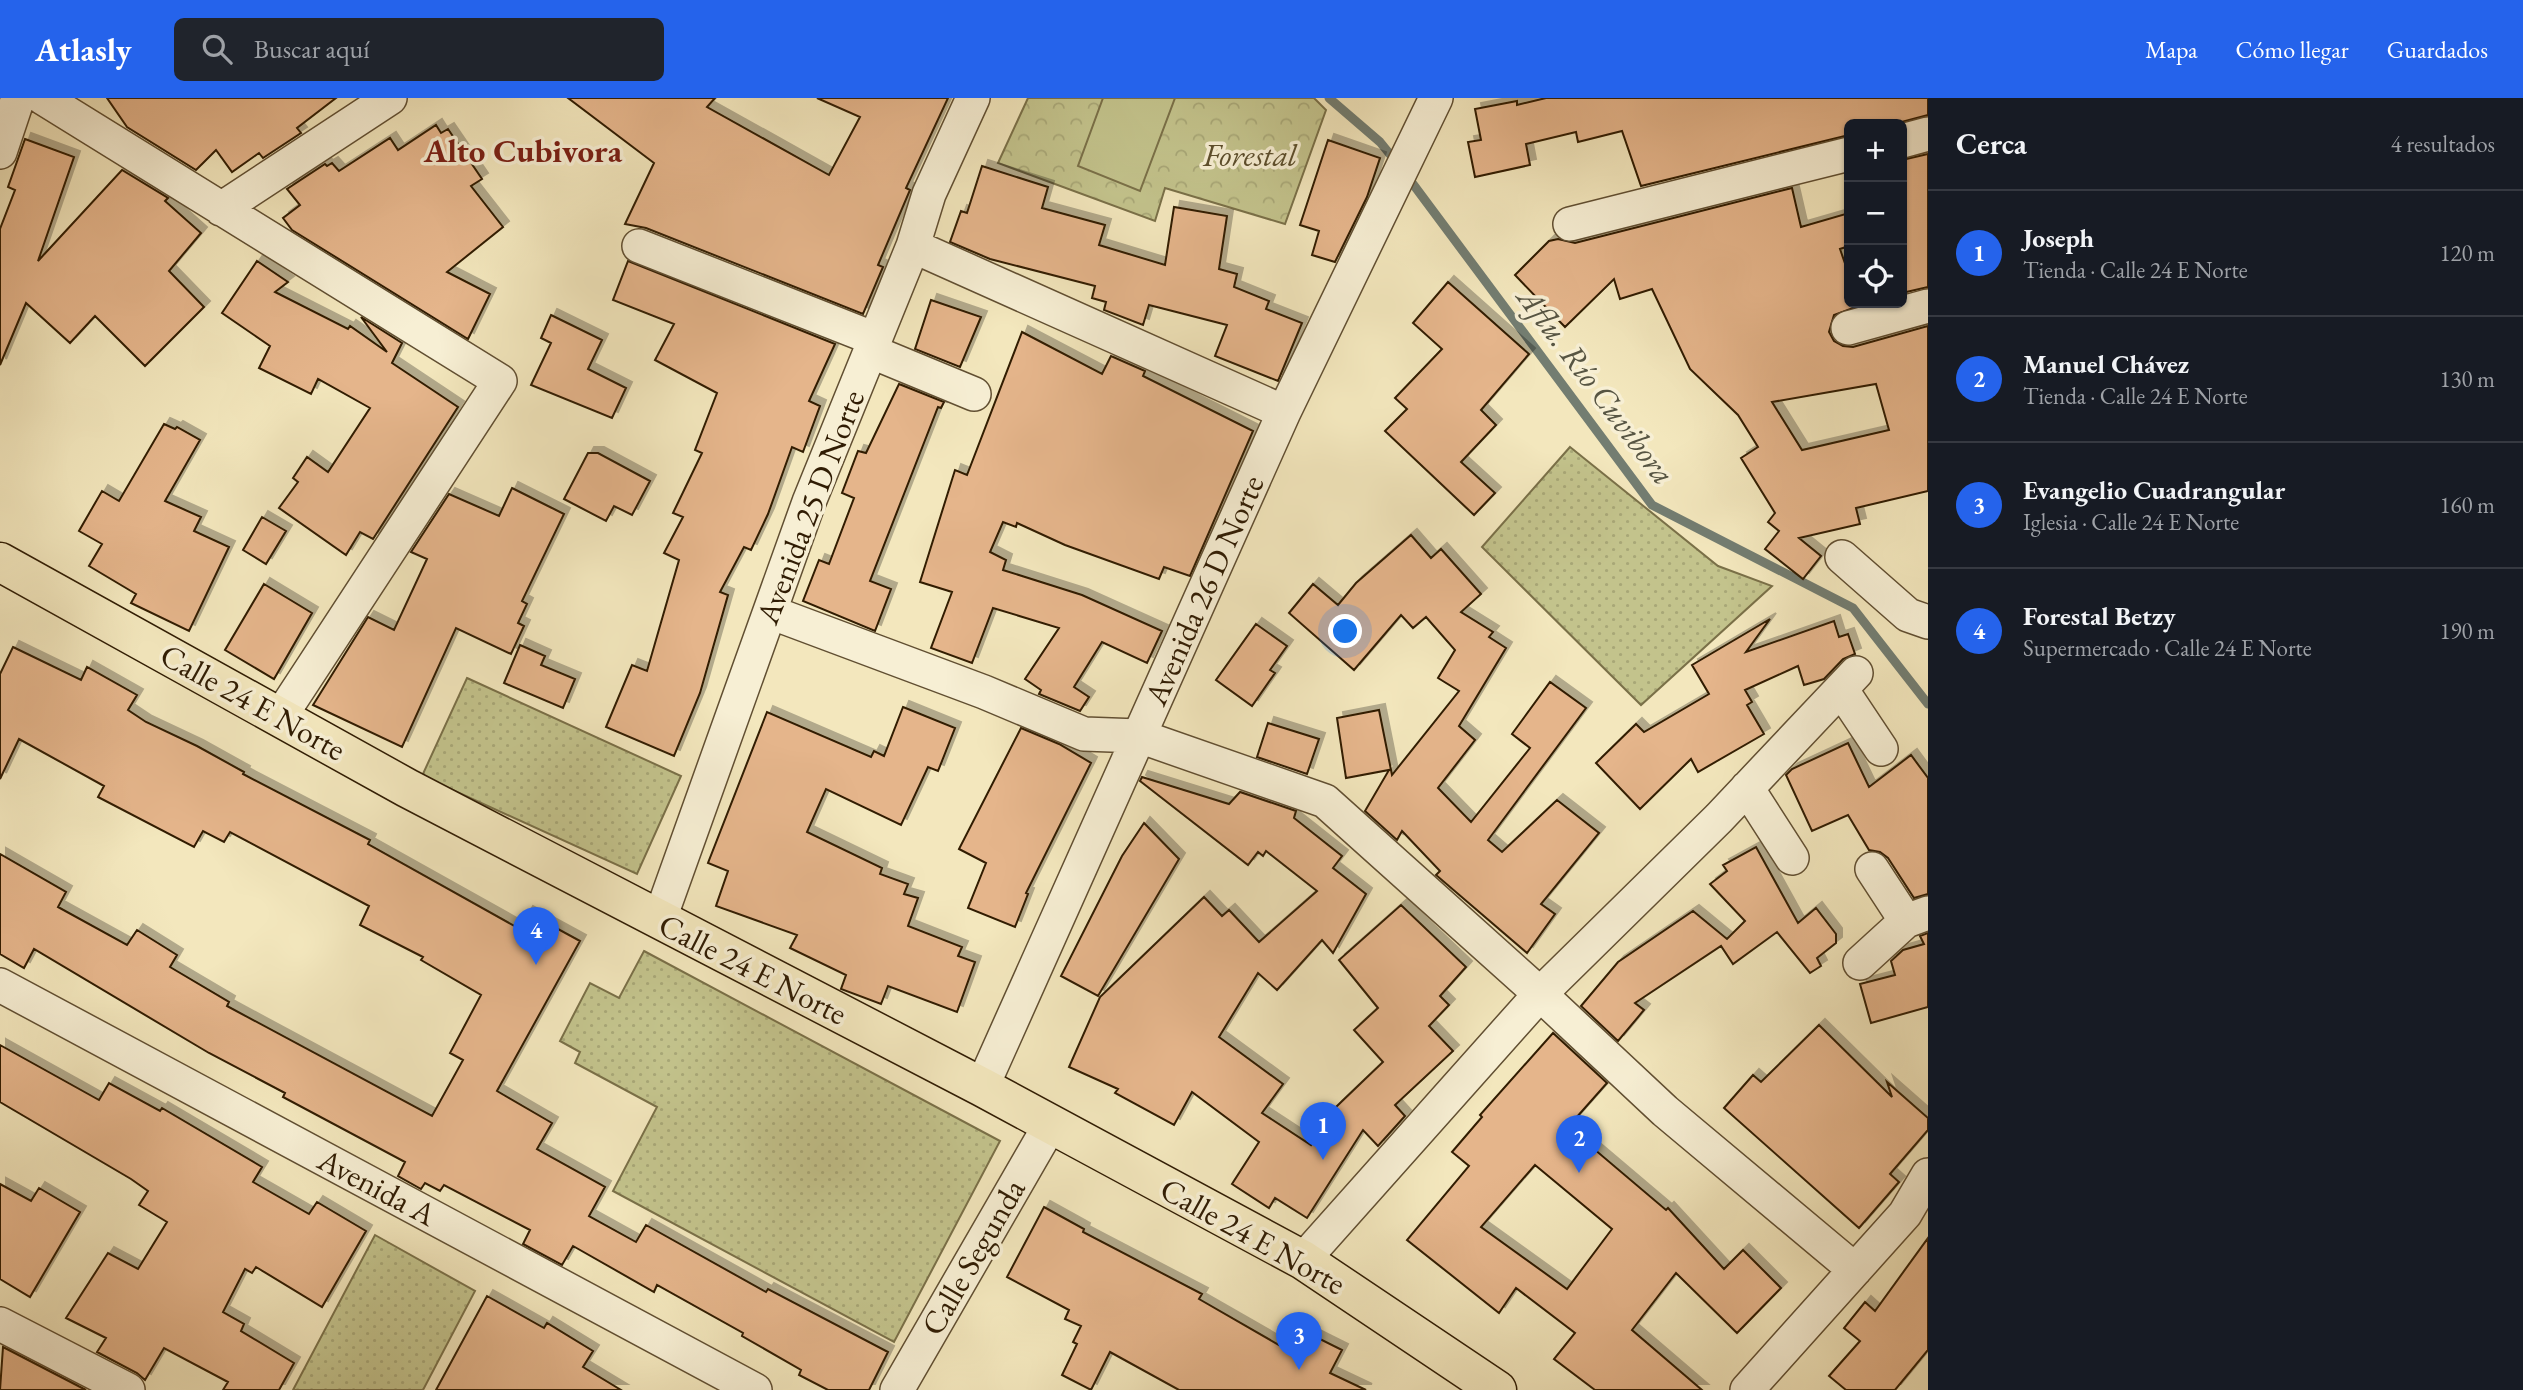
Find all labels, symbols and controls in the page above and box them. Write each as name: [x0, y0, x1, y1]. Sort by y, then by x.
search box: [174, 18, 664, 81]
text: Atlasly: [35, 28, 132, 71]
icon: search: [198, 30, 236, 68]
text: Buscar aquí: [254, 32, 370, 66]
text: Mapa: [2145, 34, 2198, 65]
text: Cómo llegar: [2236, 34, 2349, 65]
text: Guardados: [2387, 34, 2488, 65]
map controls: [1844, 119, 1907, 308]
button: +: [1844, 119, 1907, 182]
text: Cerca: [1956, 124, 2027, 163]
district label: Alto Cubivora: [423, 129, 623, 172]
text: 4 resultados: [2391, 129, 2495, 159]
park label: Forestal: [1202, 134, 1298, 176]
button: −: [1844, 182, 1907, 245]
text: Joseph: [2023, 221, 2094, 255]
text: 1: [1973, 238, 1985, 268]
text: 120 m: [2439, 238, 2495, 268]
button: locate: [1844, 245, 1907, 308]
text: Tienda · Calle 24 E Norte: [2023, 255, 2248, 285]
water label: Aflu. Río Cuvibora: [1506, 275, 1685, 493]
text: Manuel Chávez: [2023, 347, 2189, 381]
text: 2: [1973, 364, 1985, 394]
text: 130 m: [2439, 364, 2495, 394]
text: Tienda · Calle 24 E Norte: [2023, 381, 2248, 411]
street label: Avenida 25 D Norte: [746, 384, 874, 631]
street label: Avenida 26 D Norte: [1134, 468, 1274, 713]
text: Evangelio Cuadrangular: [2023, 473, 2285, 507]
text: 3: [1973, 490, 1985, 520]
text: 160 m: [2439, 490, 2495, 520]
text: Iglesia · Calle 24 E Norte: [2023, 507, 2239, 537]
text: Forestal Betzy: [2023, 599, 2176, 633]
your location: [1328, 614, 1362, 648]
text: 4: [1973, 616, 1985, 646]
text: 190 m: [2439, 616, 2495, 646]
text: Supermercado · Calle 24 E Norte: [2023, 633, 2312, 663]
street label: Calle 24 E Norte: [153, 634, 353, 770]
street label: Calle 24 E Norte: [652, 904, 854, 1034]
pin: 4: [513, 907, 559, 965]
pin: 1: [1300, 1102, 1346, 1160]
pin: 2: [1556, 1115, 1602, 1173]
street label: Avenida A: [310, 1138, 444, 1236]
street label: Calle 24 E Norte: [1153, 1168, 1353, 1304]
street label: Calle Segunda: [911, 1171, 1035, 1343]
pin: 3: [1276, 1312, 1322, 1370]

